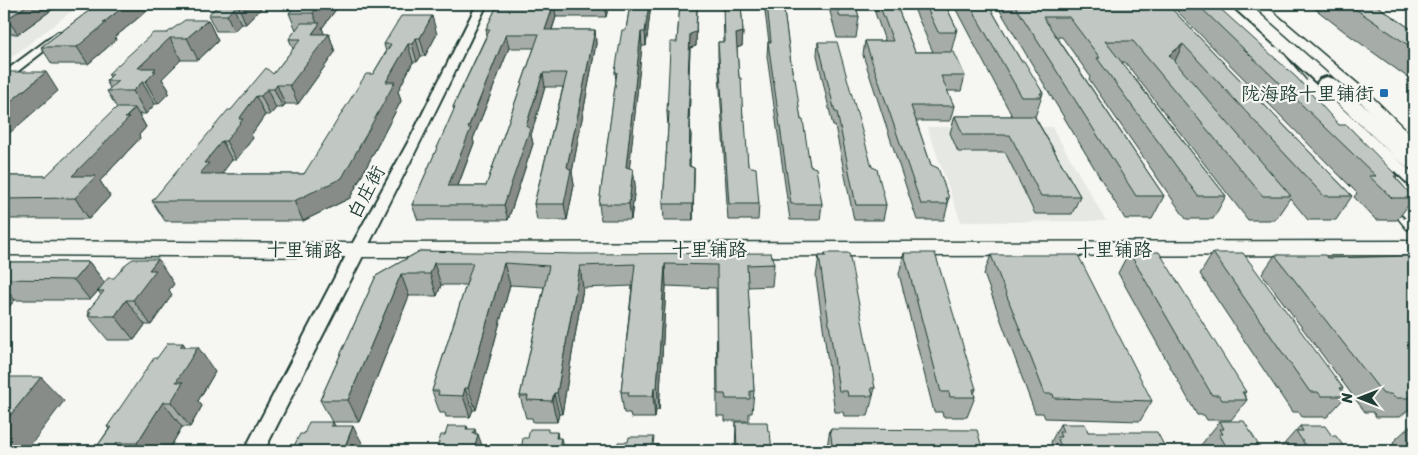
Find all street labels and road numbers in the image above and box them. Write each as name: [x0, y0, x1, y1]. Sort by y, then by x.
street label: 白庄街: [338, 159, 394, 225]
street label: 十里铺路: [266, 233, 342, 267]
street label: 十里铺路: [671, 233, 747, 266]
street label: 十里铺路: [1076, 233, 1152, 266]

